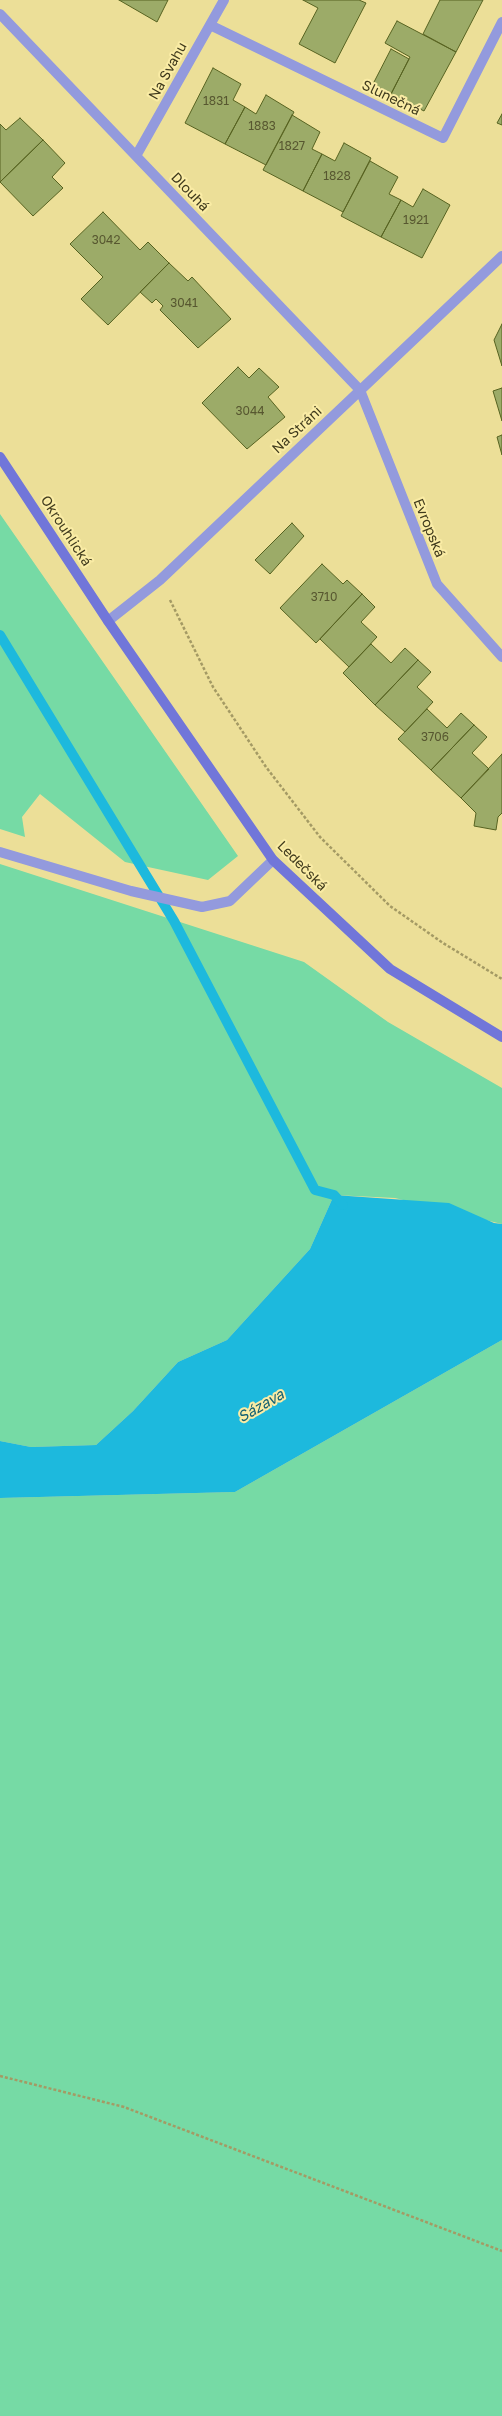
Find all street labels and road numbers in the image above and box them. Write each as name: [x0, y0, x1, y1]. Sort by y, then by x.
street label: Na Svahu: [145, 39, 191, 103]
street label: Slunečná: [359, 77, 423, 119]
street label: Dlouhá: [167, 169, 213, 215]
street label: Na Stráni: [269, 403, 325, 457]
street label: Okrouhlická: [37, 493, 95, 569]
street label: Evropská: [410, 496, 448, 560]
street label: Ledečská: [274, 838, 330, 894]

